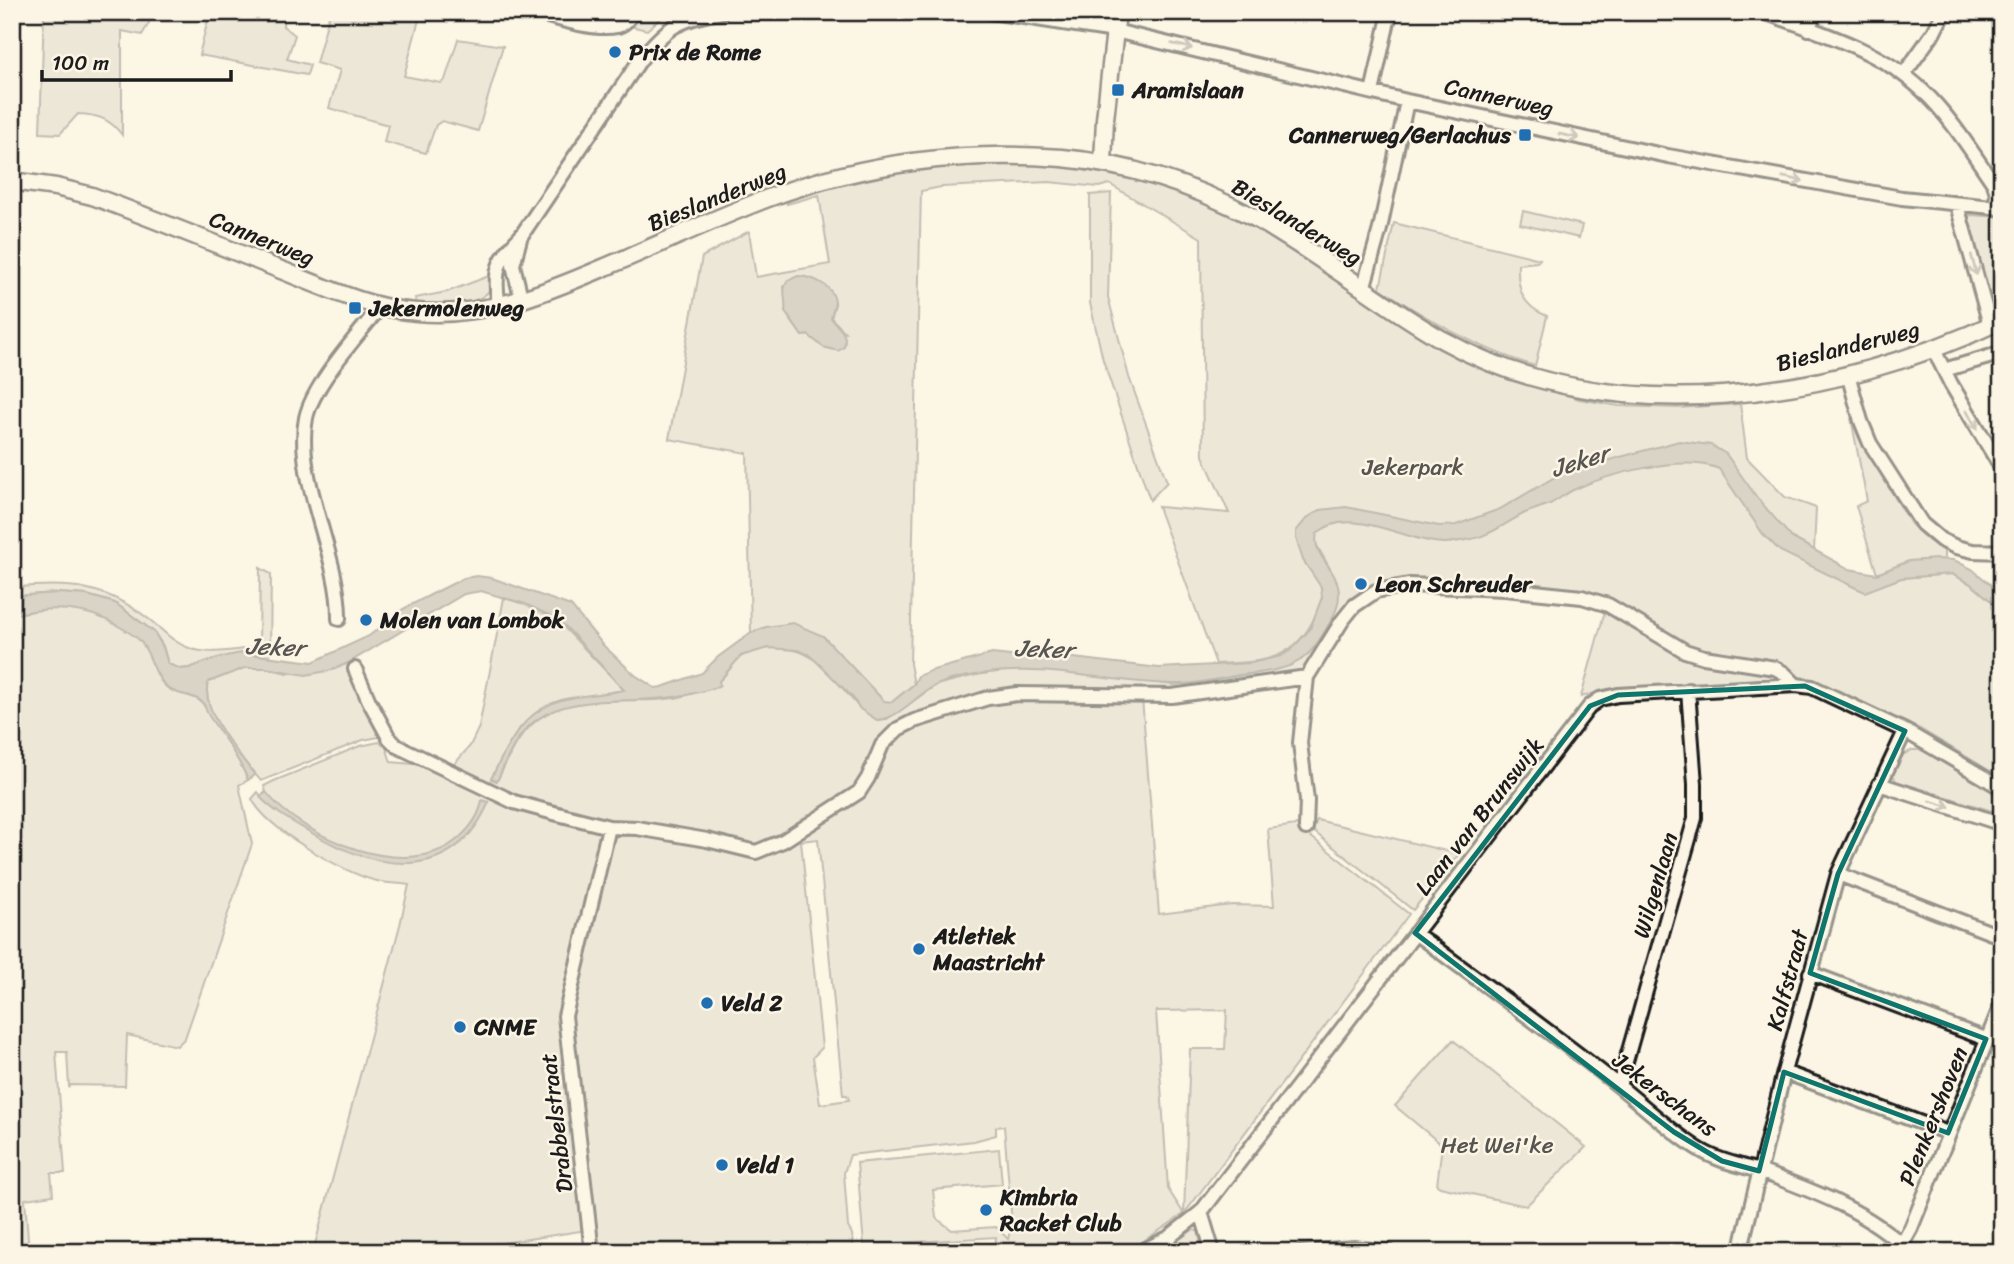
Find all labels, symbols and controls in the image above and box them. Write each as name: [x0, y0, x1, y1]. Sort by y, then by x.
place label: Prix de Rome: [629, 32, 761, 73]
scale bar: [42, 38, 231, 82]
one-way arrow: [1170, 40, 1193, 53]
text: 100 m: [52, 44, 109, 82]
marker: Prix de Rome: [607, 44, 623, 60]
street label: Cannerweg: [1441, 66, 1558, 129]
place label: Aramislaan: [1131, 70, 1244, 111]
marker: Aramislaan: [1110, 82, 1126, 98]
place label: Cannerweg/Gerlachus: [1288, 115, 1511, 156]
marker: Cannerweg/Gerlachus: [1517, 127, 1533, 143]
one-way arrow: [1557, 129, 1580, 143]
street label: Bieslanderweg: [642, 151, 793, 244]
street label: Bieslanderweg: [1223, 167, 1370, 278]
one-way arrow: [1781, 173, 1804, 187]
street label: Cannerweg: [203, 199, 321, 278]
one-way arrow: [1968, 253, 1981, 276]
place label: Jekermolenweg: [367, 288, 525, 329]
marker: Jekermolenweg: [347, 300, 363, 316]
street label: Bieslanderweg: [1772, 309, 1925, 384]
one-way arrow: [1966, 409, 1980, 429]
water label: Jeker: [1546, 431, 1618, 490]
park label: Jekerpark: [1361, 447, 1464, 488]
place label: Leon Schreuder: [1375, 564, 1533, 605]
marker: Leon Schreuder: [1353, 576, 1369, 592]
place label: Molen van Lombok: [379, 600, 565, 641]
marker: Molen van Lombok: [358, 612, 374, 628]
water label: Jeker: [245, 625, 309, 669]
water label: Jeker: [1014, 627, 1078, 671]
street label: Laan van Brunswijk: [1404, 728, 1555, 905]
one-way arrow: [1929, 799, 1951, 811]
street label: Wilgenlaan: [1621, 827, 1690, 943]
place label: Atletiek Maastricht: [932, 916, 1046, 983]
street label: Kalfstraat: [1754, 923, 1821, 1035]
marker: Atletiek Maastricht: [911, 941, 927, 957]
place label: Veld 2: [721, 983, 783, 1024]
marker: Veld 2: [699, 995, 715, 1011]
place label: CNME: [473, 1007, 538, 1048]
marker: CNME: [452, 1019, 468, 1035]
street label: Jekerschans: [1602, 1040, 1727, 1148]
street label: Plenkershoven: [1887, 1040, 1980, 1192]
street label: Drabbelstraat: [528, 1051, 585, 1195]
park label: Het Wei'ke: [1441, 1125, 1554, 1166]
place label: Veld 1: [736, 1145, 794, 1186]
marker: Veld 1: [714, 1157, 730, 1173]
place label: Kimbria Racket Club: [999, 1177, 1122, 1244]
marker: Kimbria Racket Club: [978, 1202, 994, 1218]

